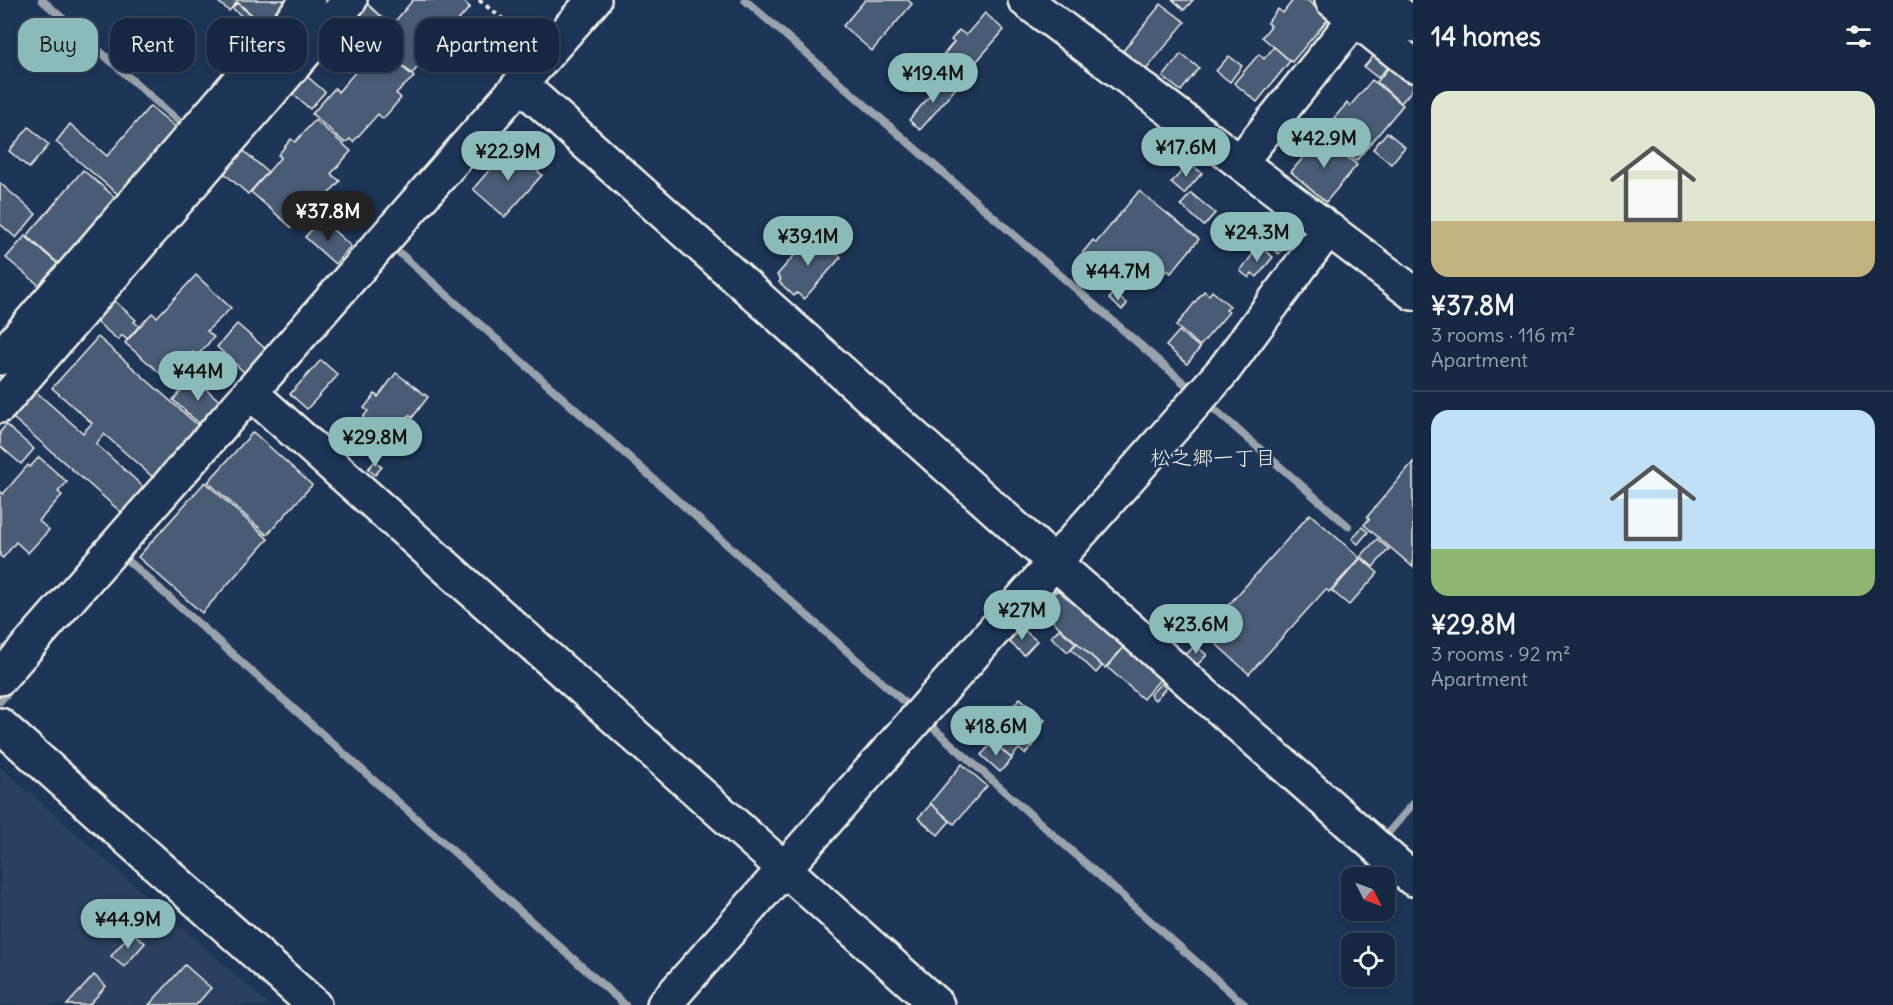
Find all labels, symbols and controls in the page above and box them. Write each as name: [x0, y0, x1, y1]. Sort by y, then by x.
chip: Buy: [18, 18, 98, 72]
chip: Rent: [110, 18, 195, 72]
chip: Filters: [207, 18, 307, 72]
chip: New: [319, 18, 403, 72]
chip: Apartment: [415, 18, 559, 72]
text: 14 homes: [1431, 20, 1541, 53]
icon: filters: [1842, 20, 1875, 53]
pin: ¥19.4M: [884, 53, 982, 104]
text: ¥19.4M: [902, 60, 964, 85]
pin: ¥42.9M: [1275, 118, 1373, 169]
text: ¥42.9M: [1291, 125, 1357, 150]
pin: ¥17.6M: [1137, 127, 1235, 178]
icon: home: [1599, 130, 1707, 238]
pin: ¥22.9M: [459, 131, 557, 182]
text: ¥17.6M: [1155, 134, 1217, 159]
text: ¥22.9M: [475, 138, 541, 163]
pin: ¥37.8M: [279, 191, 377, 242]
text: ¥37.8M: [296, 198, 360, 223]
pin: ¥24.3M: [1208, 212, 1306, 263]
pin: ¥39.1M: [759, 216, 857, 267]
text: ¥24.3M: [1224, 219, 1290, 244]
text: ¥39.1M: [777, 223, 839, 248]
pin: ¥44.7M: [1069, 251, 1167, 302]
text: ¥44.7M: [1086, 258, 1151, 283]
text: ¥37.8M: [1431, 289, 1515, 322]
text: 3 rooms · 116 m²: [1431, 322, 1575, 347]
text: Apartment: [1431, 347, 1528, 372]
pin: ¥44M: [162, 351, 234, 402]
text: ¥44M: [172, 358, 224, 383]
pin: ¥29.8M: [326, 417, 424, 468]
text: ¥29.8M: [342, 424, 408, 449]
district label: 松之郷一丁目: [1150, 444, 1276, 471]
icon: home: [1599, 449, 1707, 557]
pin: ¥27M: [986, 590, 1058, 641]
text: ¥27M: [998, 597, 1046, 622]
pin: ¥23.6M: [1147, 604, 1245, 655]
text: ¥29.8M: [1431, 608, 1516, 641]
text: ¥23.6M: [1163, 611, 1229, 636]
text: 3 rooms · 92 m²: [1431, 641, 1570, 666]
text: Apartment: [1431, 666, 1528, 691]
pin: ¥18.6M: [947, 706, 1045, 757]
text: ¥18.6M: [964, 713, 1028, 738]
north arrow: [1341, 867, 1395, 921]
map controls: [1341, 867, 1395, 987]
pin: ¥44.9M: [79, 899, 177, 950]
text: ¥44.9M: [95, 906, 161, 931]
button: locate: [1341, 933, 1395, 987]

